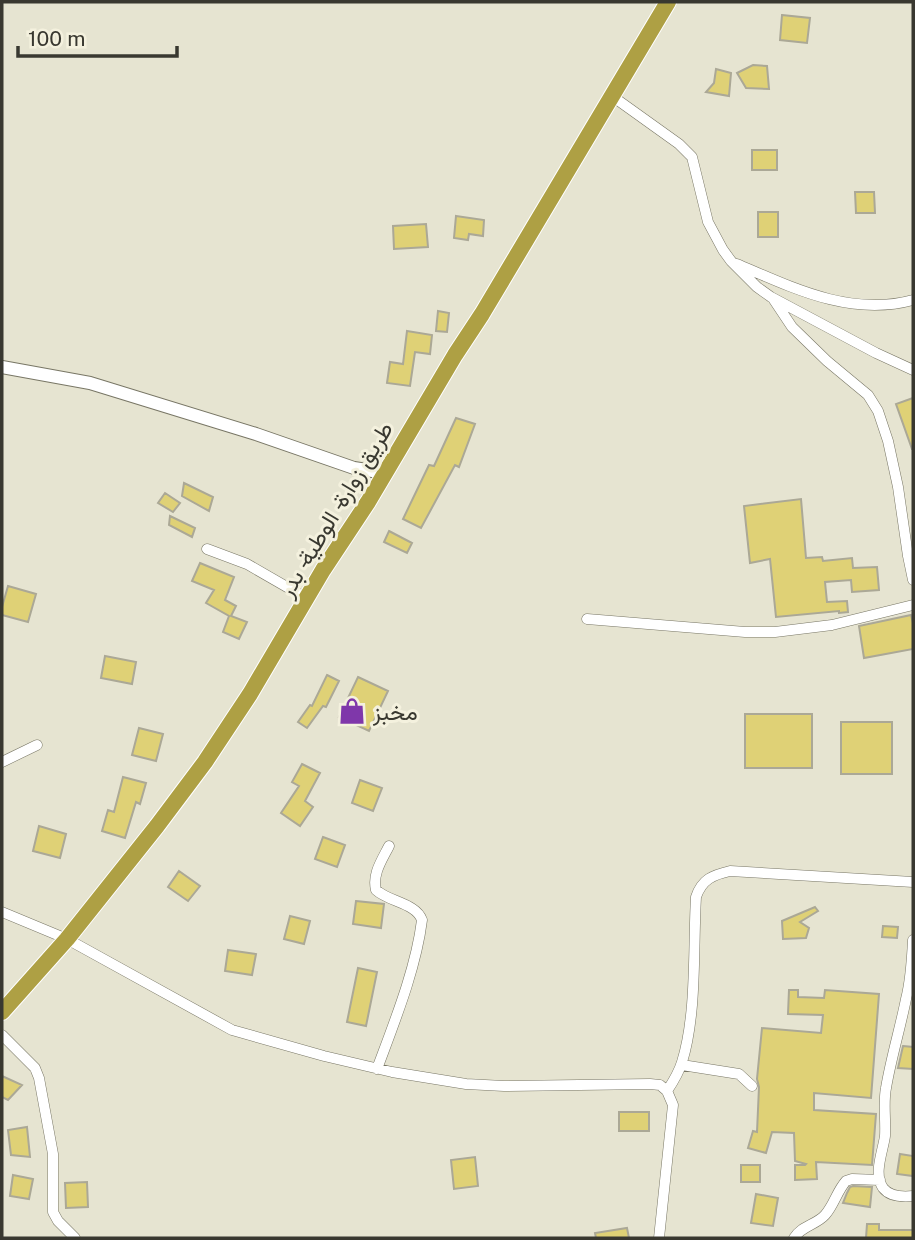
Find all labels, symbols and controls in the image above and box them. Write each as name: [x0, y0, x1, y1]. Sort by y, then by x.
scale bar: [18, 14, 177, 58]
text: 100 m: [28, 26, 85, 51]
street label: طريق زوارة- الوطية- بدر: [272, 417, 400, 603]
shop icon: مخبز: [337, 696, 367, 726]
place label: مخبز: [372, 698, 418, 727]

